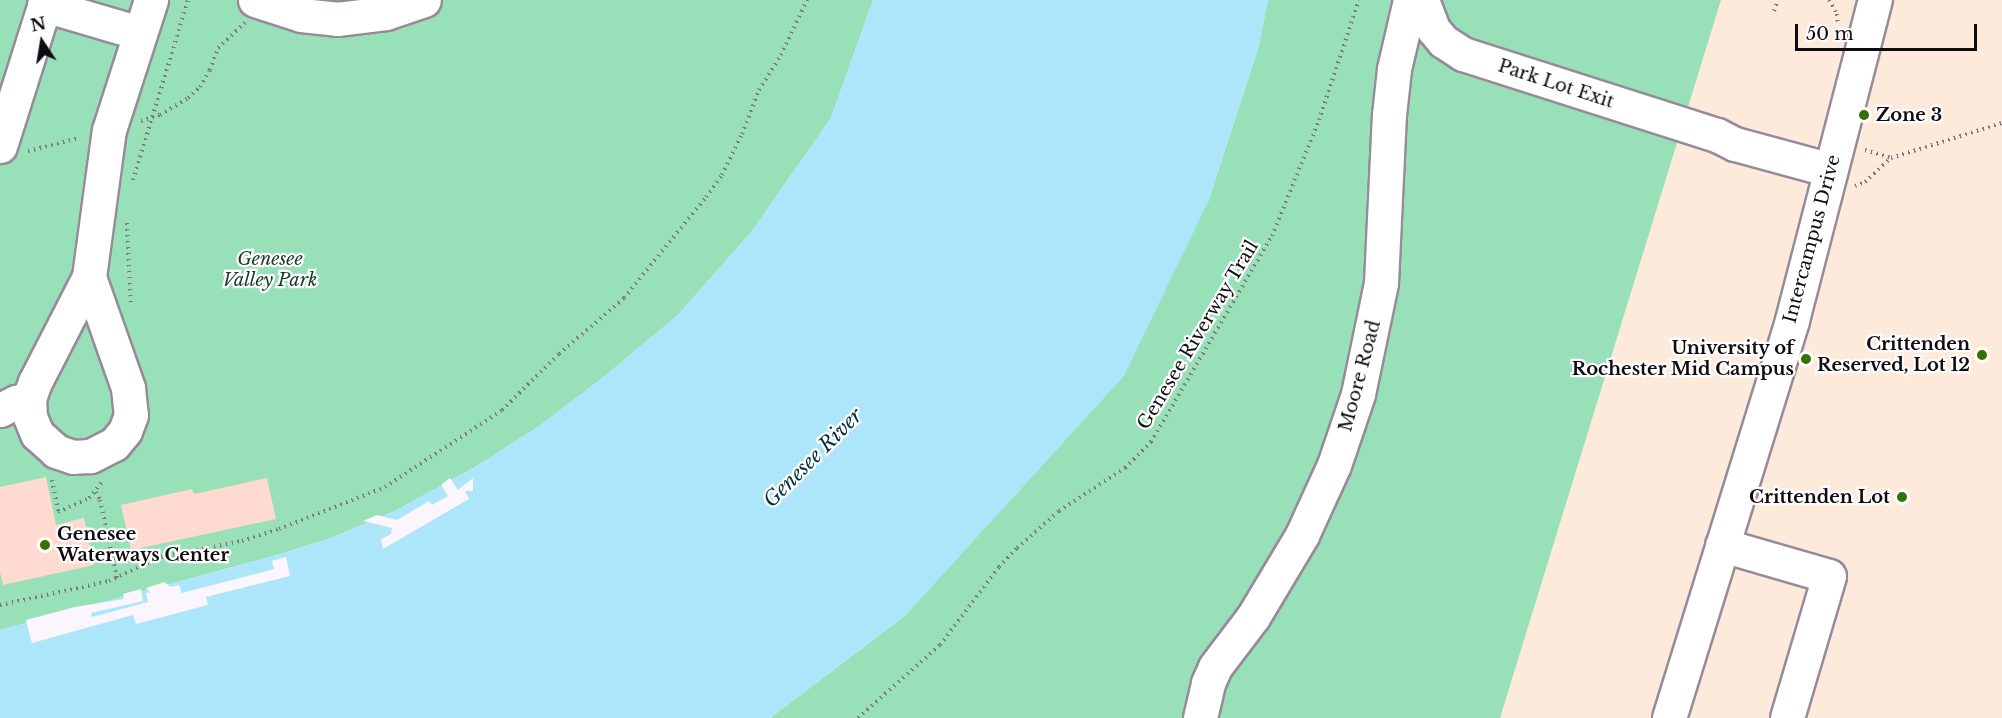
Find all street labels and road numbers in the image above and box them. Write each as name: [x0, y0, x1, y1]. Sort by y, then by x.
street label: Park Lot Exit: [1495, 55, 1617, 113]
street label: Intercampus Drive: [1779, 152, 1845, 326]
street label: Genesee Riverway Trail: [1133, 236, 1263, 434]
street label: Moore Road: [1335, 318, 1385, 434]

